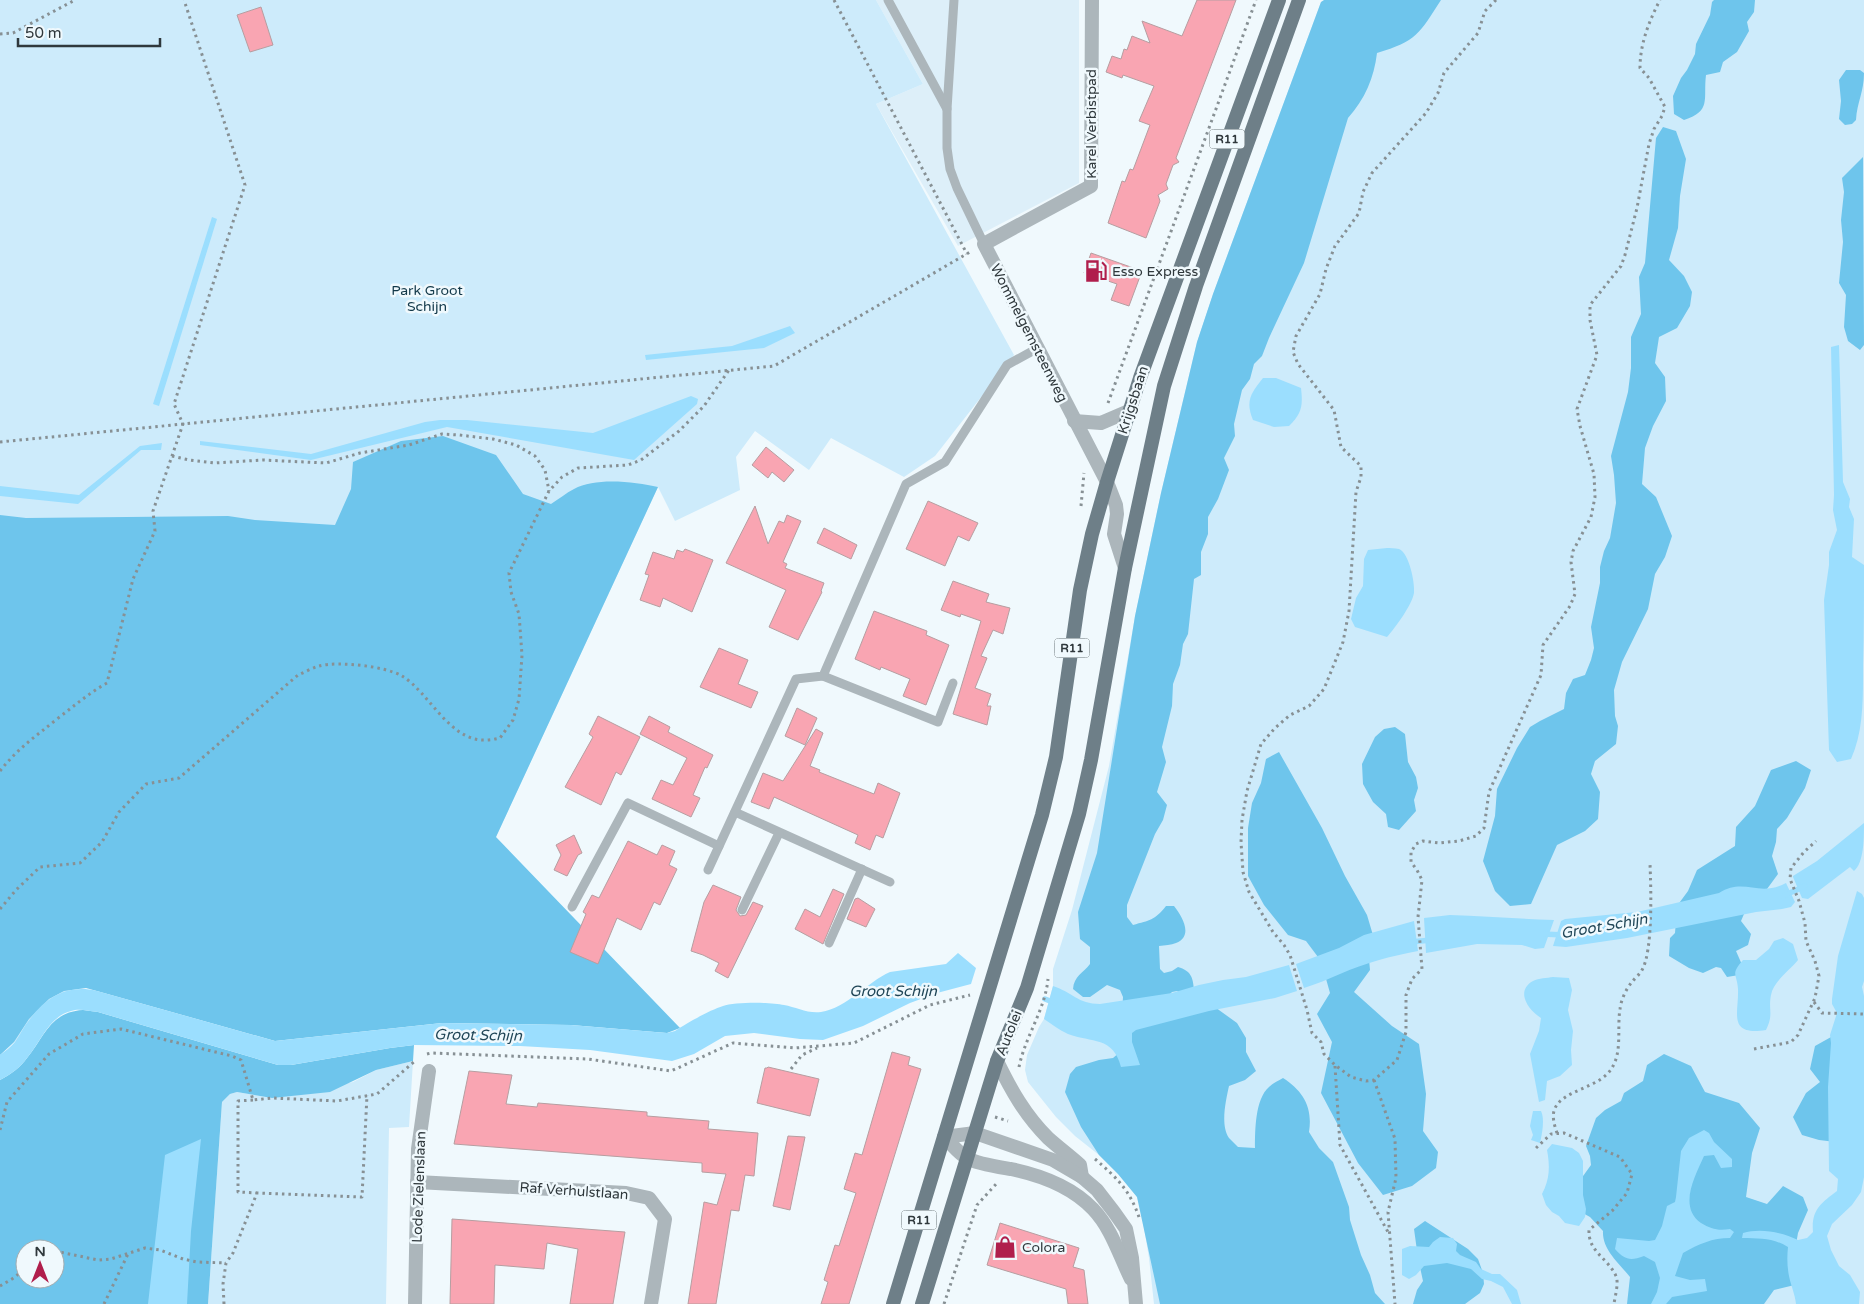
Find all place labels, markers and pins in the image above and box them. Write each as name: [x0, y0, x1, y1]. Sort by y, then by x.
fuel station icon: Esso Express: [1083, 258, 1109, 284]
place label: Esso Express: [1112, 263, 1199, 280]
shop icon: Colora: [992, 1234, 1018, 1260]
place label: Colora: [1022, 1239, 1065, 1256]

